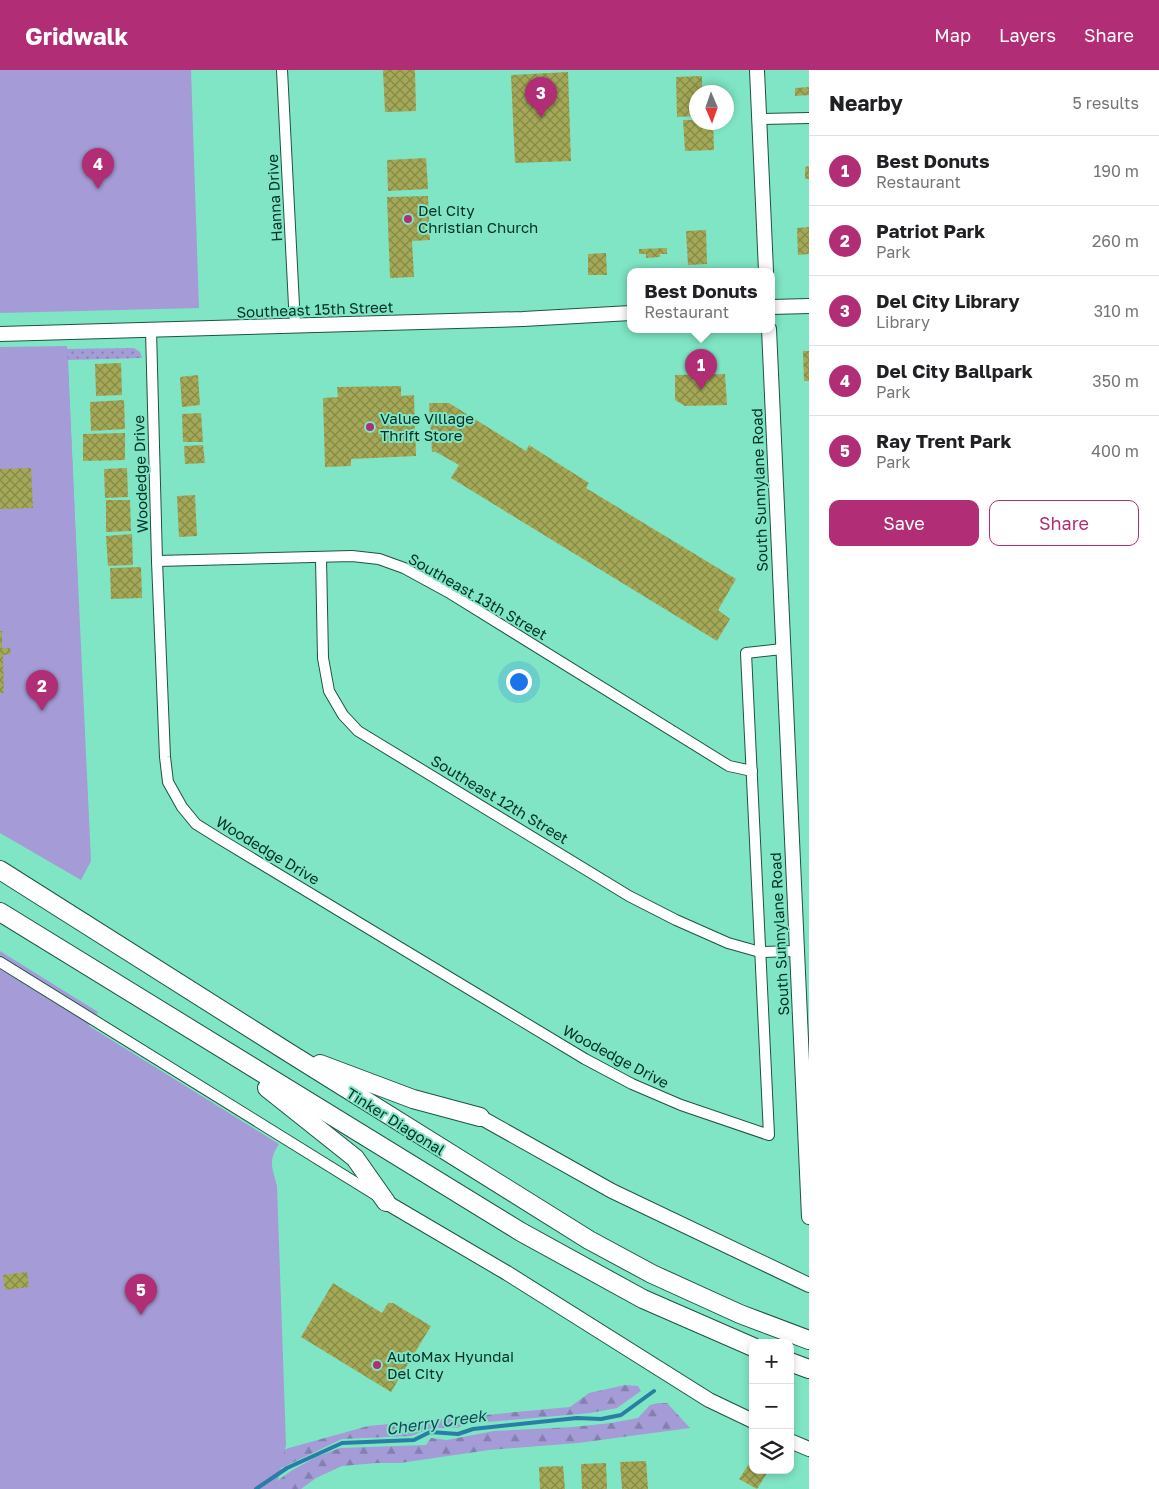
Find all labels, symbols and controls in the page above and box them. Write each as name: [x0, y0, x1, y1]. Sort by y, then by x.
text: Gridwalk: [25, 21, 129, 50]
text: Map: [934, 24, 971, 46]
text: Layers: [999, 24, 1056, 46]
text: Share: [1084, 24, 1134, 46]
pin: 3: [525, 77, 557, 118]
north arrow: [689, 85, 734, 130]
text: Nearby: [829, 90, 903, 116]
text: 5 results: [1073, 93, 1139, 113]
pin: 4: [82, 148, 114, 189]
text: Best Donuts: [876, 149, 990, 172]
street label: Hanna Drive: [263, 153, 285, 242]
text: 1: [841, 161, 849, 181]
text: 190 m: [1093, 161, 1139, 181]
text: Restaurant: [876, 172, 961, 192]
place label: Del City Christian Church: [418, 201, 538, 236]
marker: Del City Christian Church: [402, 213, 414, 225]
text: Patriot Park: [876, 219, 985, 242]
text: 2: [840, 231, 850, 251]
text: 260 m: [1092, 231, 1139, 251]
text: Park: [876, 242, 911, 262]
popup: [627, 268, 775, 333]
text: Best Donuts: [644, 279, 758, 302]
text: Del City Library: [876, 289, 1020, 312]
street label: Southeast 15th Street: [236, 297, 394, 321]
text: 3: [840, 301, 850, 321]
text: 310 m: [1094, 301, 1139, 321]
text: Restaurant: [644, 302, 729, 322]
text: Library: [876, 312, 930, 332]
pin: 1: [685, 349, 717, 390]
text: Del City Ballpark: [876, 359, 1033, 382]
text: 4: [840, 371, 850, 391]
text: 350 m: [1092, 371, 1139, 391]
text: Park: [876, 382, 911, 402]
street label: South Sunnylane Road: [747, 408, 771, 572]
place label: Value Village Thrift Store: [380, 409, 474, 444]
street label: Woodedge Drive: [129, 415, 151, 533]
marker: Value Village Thrift Store: [364, 421, 376, 433]
text: Ray Trent Park: [876, 429, 1011, 452]
text: 5: [840, 441, 850, 461]
text: 400 m: [1091, 441, 1139, 461]
text: Park: [876, 452, 911, 472]
button: Save: [829, 500, 979, 546]
button: Share: [989, 500, 1139, 546]
street label: Southeast 13th Street: [405, 549, 551, 643]
your location: [506, 669, 532, 695]
pin: 2: [26, 670, 58, 711]
street label: Southeast 12th Street: [428, 751, 572, 847]
street label: Woodedge Drive: [213, 812, 323, 888]
street label: South Sunnylane Road: [766, 852, 792, 1016]
street label: Woodedge Drive: [560, 1020, 672, 1092]
street label: Tinker Diagonal: [343, 1083, 449, 1159]
pin: 5: [125, 1274, 157, 1315]
map controls: [749, 1339, 794, 1474]
button: +: [749, 1339, 794, 1384]
place label: AutoMax Hyundai Del City: [387, 1347, 514, 1382]
marker: AutoMax Hyundai Del City: [371, 1359, 383, 1371]
button: −: [749, 1384, 794, 1429]
water label: Cherry Creek: [385, 1405, 489, 1439]
button: layers: [749, 1429, 794, 1474]

